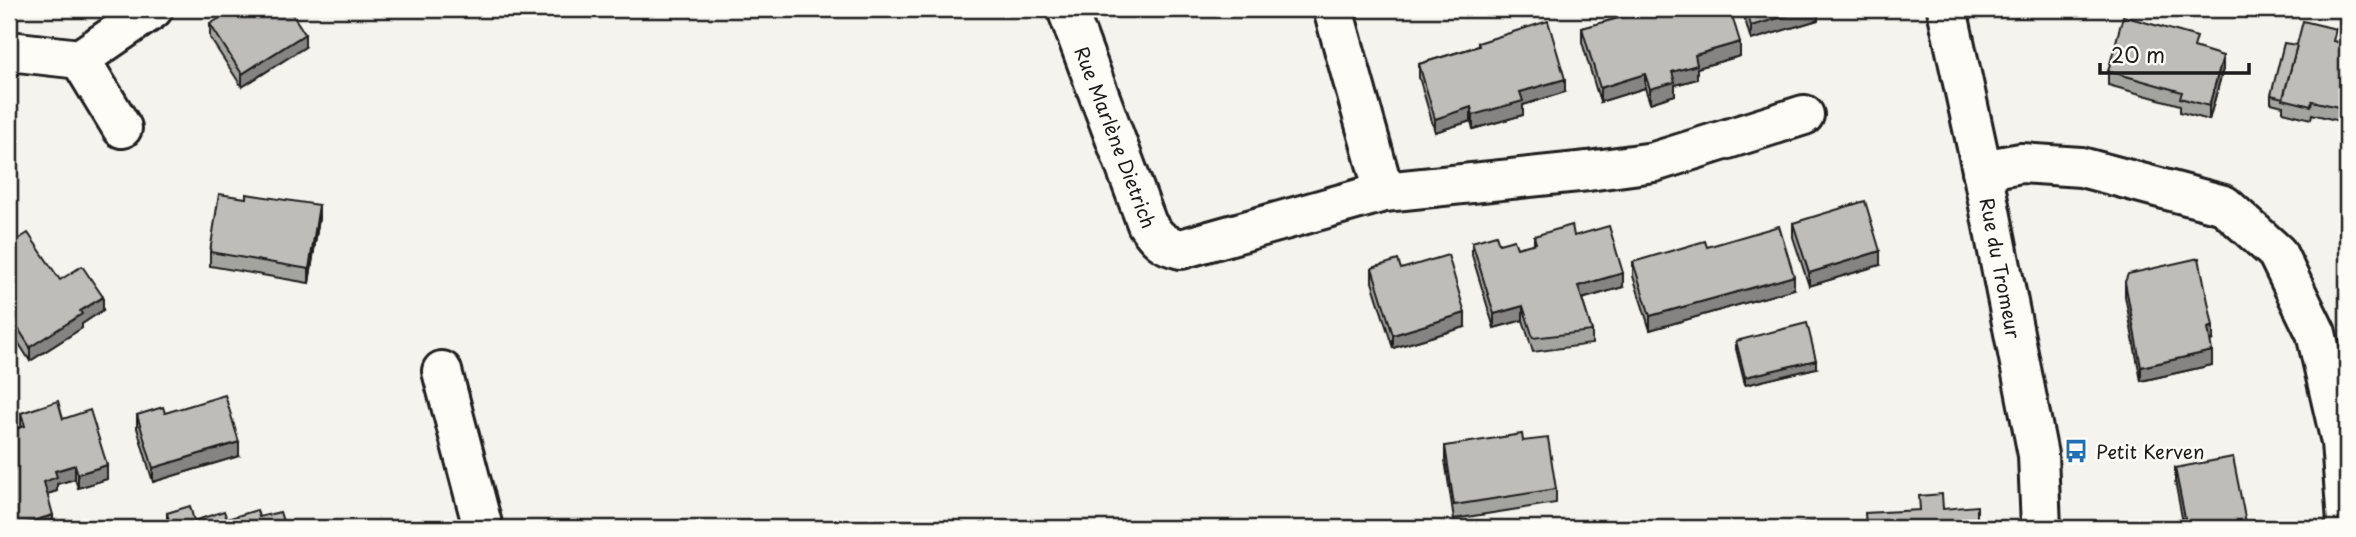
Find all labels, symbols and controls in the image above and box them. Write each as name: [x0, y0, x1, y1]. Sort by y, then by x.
scale bar: [2100, 32, 2249, 76]
text: 20 m: [2111, 38, 2165, 70]
street label: Rue Marlène Dietrich: [1068, 42, 1164, 232]
street label: Rue du Tromeur: [1974, 195, 2028, 341]
bus stop icon: Petit Kerven: [2062, 437, 2090, 465]
place label: Petit Kerven: [2096, 437, 2205, 465]

